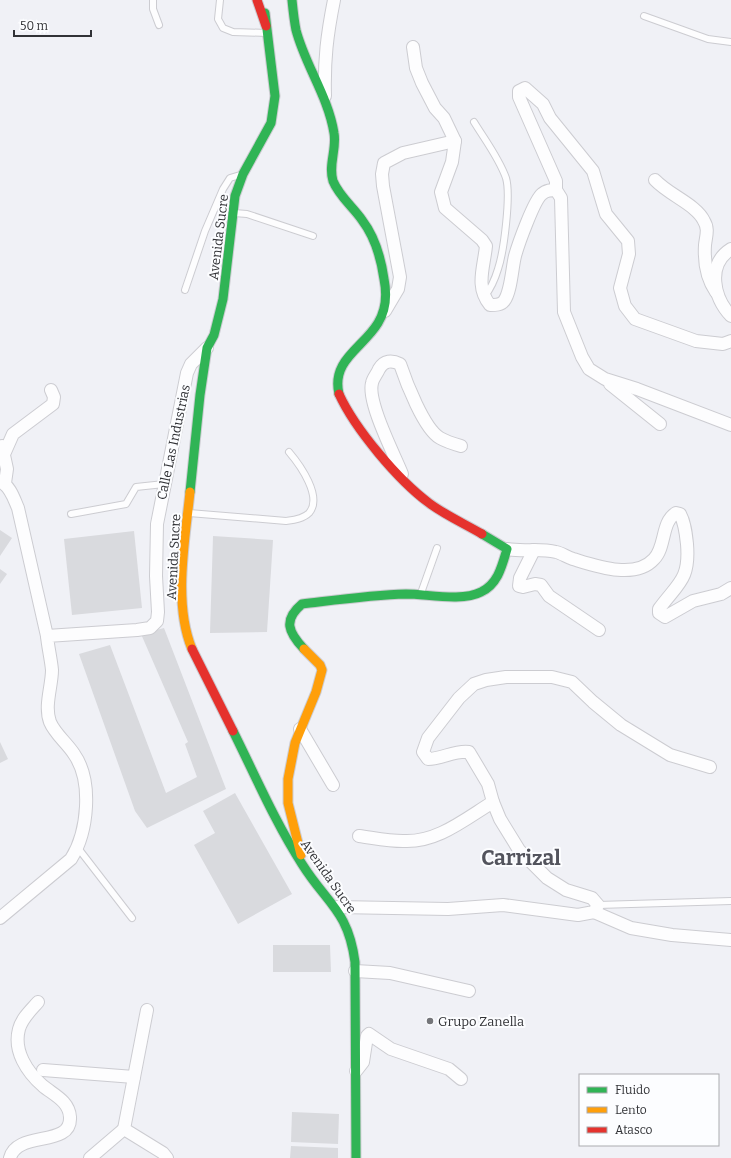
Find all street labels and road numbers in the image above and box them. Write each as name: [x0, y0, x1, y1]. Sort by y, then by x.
street label: Avenida Sucre: [206, 193, 231, 281]
street label: Calle Las Industrias: [154, 383, 193, 501]
street label: Avenida Sucre: [164, 514, 183, 601]
street label: Avenida Sucre: [298, 837, 360, 916]

